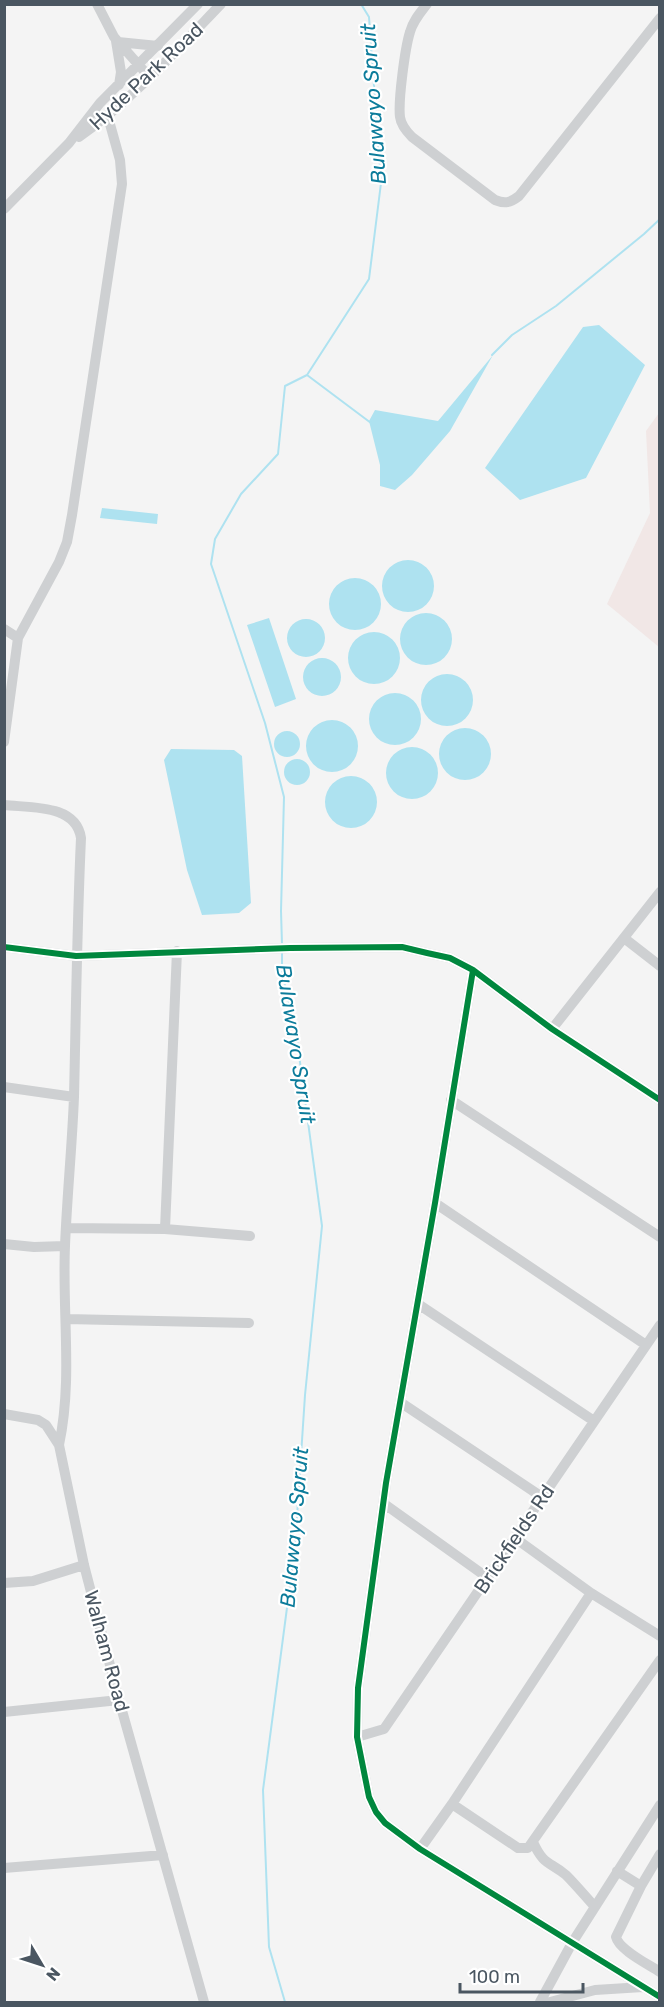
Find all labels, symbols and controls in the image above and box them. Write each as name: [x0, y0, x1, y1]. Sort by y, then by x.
street label: Hyde Park Road: [84, 17, 208, 135]
water label: Bulawayo Spruit: [355, 22, 391, 185]
water label: Bulawayo Spruit: [271, 962, 321, 1126]
water label: Bulawayo Spruit: [275, 1445, 314, 1608]
street label: Brickfields Rd: [469, 1480, 559, 1598]
street label: Walham Road: [79, 1588, 135, 1714]
north arrow: [12, 1935, 72, 1995]
scale bar: [460, 1956, 583, 1994]
text: N: [42, 1964, 64, 1985]
text: 100 m: [469, 1966, 520, 1988]

